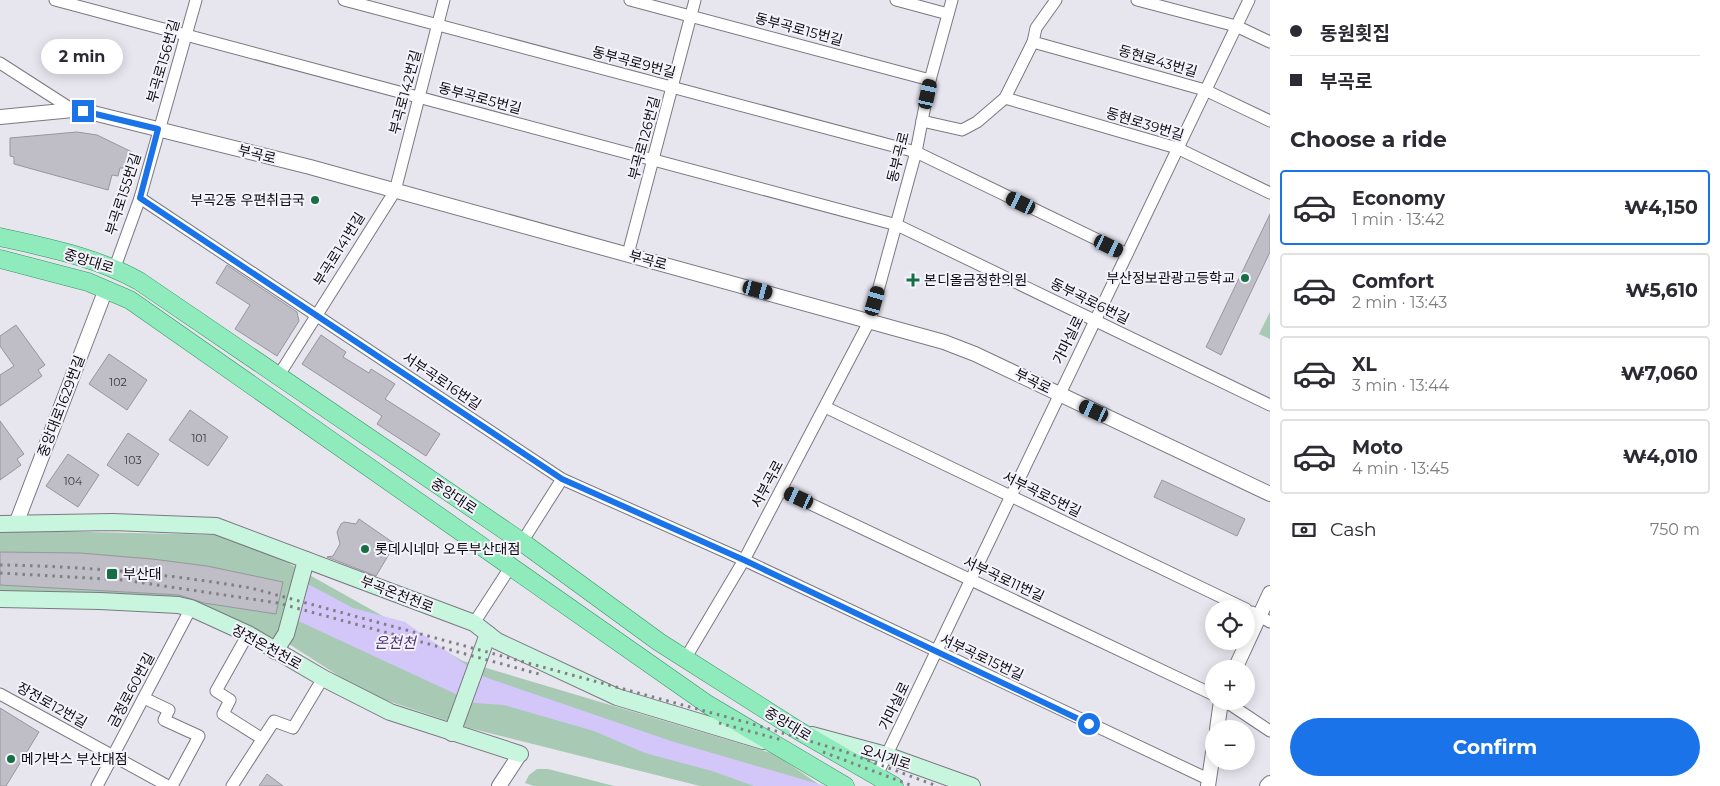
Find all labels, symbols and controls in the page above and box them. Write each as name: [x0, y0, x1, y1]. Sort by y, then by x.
street label: 동부곡로15번길: [753, 9, 845, 49]
street label: 부곡로156번길: [143, 17, 183, 105]
text: 동원횟집: [1320, 22, 1390, 45]
callout: 2 min: [42, 38, 124, 74]
street label: 동현로43번길: [1116, 41, 1200, 81]
street label: 동부곡로9번길: [590, 42, 678, 82]
text: 2 min: [59, 47, 105, 66]
street label: 부곡로142번길: [385, 48, 425, 136]
text: 부곡로: [1320, 70, 1372, 93]
street label: 동부곡로5번길: [437, 78, 523, 118]
car: [917, 78, 938, 110]
street label: 부곡로126번길: [624, 94, 664, 182]
route end: [72, 100, 94, 122]
street label: 동현로39번길: [1104, 104, 1186, 144]
text: Choose a ride: [1290, 126, 1447, 153]
street label: 동부곡로: [883, 130, 913, 184]
street label: 부곡로: [236, 141, 278, 167]
street label: 부곡로155번길: [101, 151, 145, 237]
icon: car: [1292, 185, 1337, 230]
text: Economy: [1352, 187, 1445, 210]
car: [1004, 190, 1037, 216]
place label: 부곡2동 우편취급국: [190, 191, 305, 209]
marker: 부곡2동 우편취급국: [309, 194, 321, 206]
text: ₩4,150: [1625, 196, 1698, 219]
street label: 부곡로141번길: [309, 209, 369, 289]
text: 1 min · 13:42: [1352, 210, 1444, 229]
car: [1092, 233, 1125, 259]
street label: 중앙대로: [62, 245, 116, 277]
street label: 부곡로: [627, 246, 669, 274]
icon: car: [1292, 268, 1337, 313]
place label: 부산정보관광고등학교: [1106, 269, 1235, 287]
text: Comfort: [1352, 270, 1434, 293]
place label: 본디올금정한의원: [924, 271, 1027, 289]
marker: 부산정보관광고등학교: [1239, 272, 1251, 284]
marker: 본디올금정한의원: [906, 273, 920, 287]
street label: 동부곡로6번길: [1047, 274, 1133, 328]
car: [741, 279, 774, 301]
text: ₩5,610: [1626, 279, 1698, 302]
car: [863, 285, 886, 317]
text: 2 min · 13:43: [1352, 293, 1447, 312]
street label: 가마실로: [1049, 313, 1087, 367]
street label: 서부곡로16번길: [399, 348, 485, 414]
icon: car: [1292, 351, 1337, 396]
street label: 중앙대로1629번길: [33, 353, 89, 459]
text: XL: [1352, 353, 1377, 376]
text: ₩7,060: [1621, 362, 1698, 385]
street label: 부곡로: [1012, 364, 1054, 398]
house number: 102: [109, 375, 127, 389]
text: 3 min · 13:44: [1352, 376, 1449, 395]
car: [1077, 398, 1110, 424]
house number: 101: [191, 431, 207, 445]
icon: car: [1292, 434, 1337, 479]
text: Moto: [1352, 436, 1403, 459]
text: ₩4,010: [1623, 445, 1698, 468]
house number: 103: [124, 453, 142, 467]
street label: 서부곡로: [747, 457, 787, 511]
text: 4 min · 13:45: [1352, 459, 1449, 478]
street label: 서부곡로5번길: [1000, 467, 1084, 521]
house number: 104: [64, 474, 83, 488]
street label: 중앙대로: [428, 474, 480, 518]
car: [782, 485, 815, 511]
icon: cash: [1290, 516, 1318, 544]
text: Cash: [1330, 518, 1377, 541]
text: 750 m: [1650, 520, 1700, 539]
place label: 롯데시네마 오투부산대점: [375, 540, 520, 558]
marker: 롯데시네마 오투부산대점: [359, 543, 371, 555]
street label: 서부곡로11번길: [961, 552, 1047, 606]
place label: 부산대: [123, 565, 162, 583]
marker: 부산대: [105, 567, 119, 581]
street label: 부곡온천천로: [358, 572, 436, 616]
map controls: [1205, 600, 1255, 770]
button: locate: [1205, 600, 1255, 650]
street label: 장전온천천로: [229, 620, 305, 674]
street label: 서부곡로15번길: [937, 630, 1027, 684]
water label: 온천천: [374, 633, 418, 652]
street label: 금정로60번길: [104, 649, 158, 731]
button: +: [1205, 660, 1255, 710]
street label: 장전로12번길: [14, 678, 90, 732]
street label: 가마실로: [875, 679, 913, 733]
street label: 중앙대로: [761, 703, 815, 745]
route start: [1078, 713, 1100, 735]
button: Confirm: [1290, 718, 1700, 776]
button: −: [1205, 720, 1255, 770]
street label: 오시게로: [859, 740, 913, 774]
place label: 메가박스 부산대점: [21, 750, 128, 768]
marker: 메가박스 부산대점: [5, 753, 17, 765]

